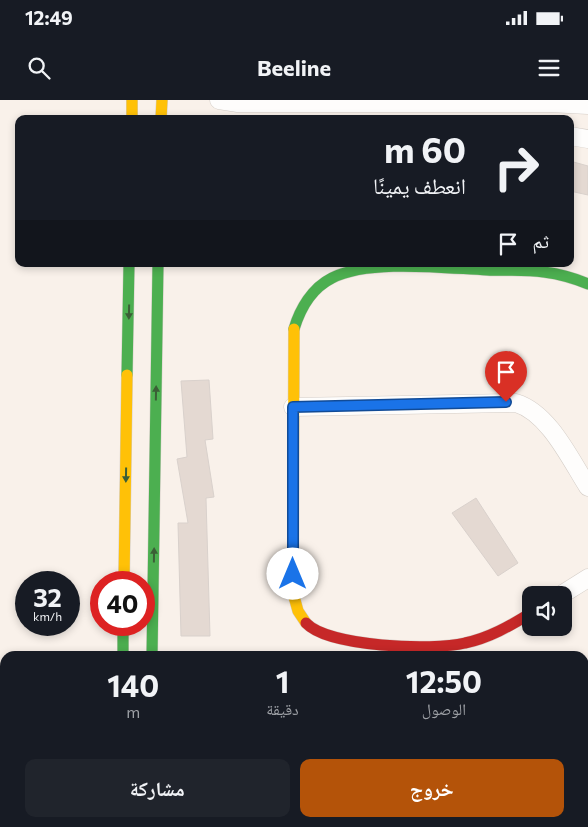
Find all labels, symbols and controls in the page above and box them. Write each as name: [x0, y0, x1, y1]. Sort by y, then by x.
text: 12:49: [25, 6, 73, 29]
icon: search: [25, 54, 53, 82]
text: Beeline: [257, 54, 331, 81]
icon: menu: [535, 54, 563, 82]
text: 60 m: [384, 127, 466, 170]
icon: right: [484, 135, 549, 200]
text: انعطف يمينًا: [373, 172, 466, 199]
text: ثم: [532, 229, 549, 252]
icon: arrive: [494, 230, 522, 258]
one-way arrow: [124, 305, 132, 321]
pin: [485, 351, 527, 402]
icon: arrive: [492, 358, 520, 386]
one-way arrow: [152, 384, 160, 400]
one-way arrow: [122, 467, 130, 483]
one-way arrow: [150, 547, 158, 563]
position arrow: [266, 547, 318, 599]
speed limit sign: 40: [90, 571, 155, 636]
text: 32: [33, 582, 62, 612]
map controls: [522, 586, 572, 636]
button: sound: [522, 586, 572, 636]
text: km/h: [33, 609, 62, 623]
text: 1: [276, 662, 289, 699]
text: 12:50: [406, 662, 482, 699]
text: 140: [107, 666, 159, 703]
text: دقيقة: [266, 699, 299, 718]
text: الوصول: [422, 699, 466, 718]
text: m: [126, 702, 140, 721]
button: مشاركة: [25, 759, 290, 817]
button: خروج: [300, 759, 564, 817]

